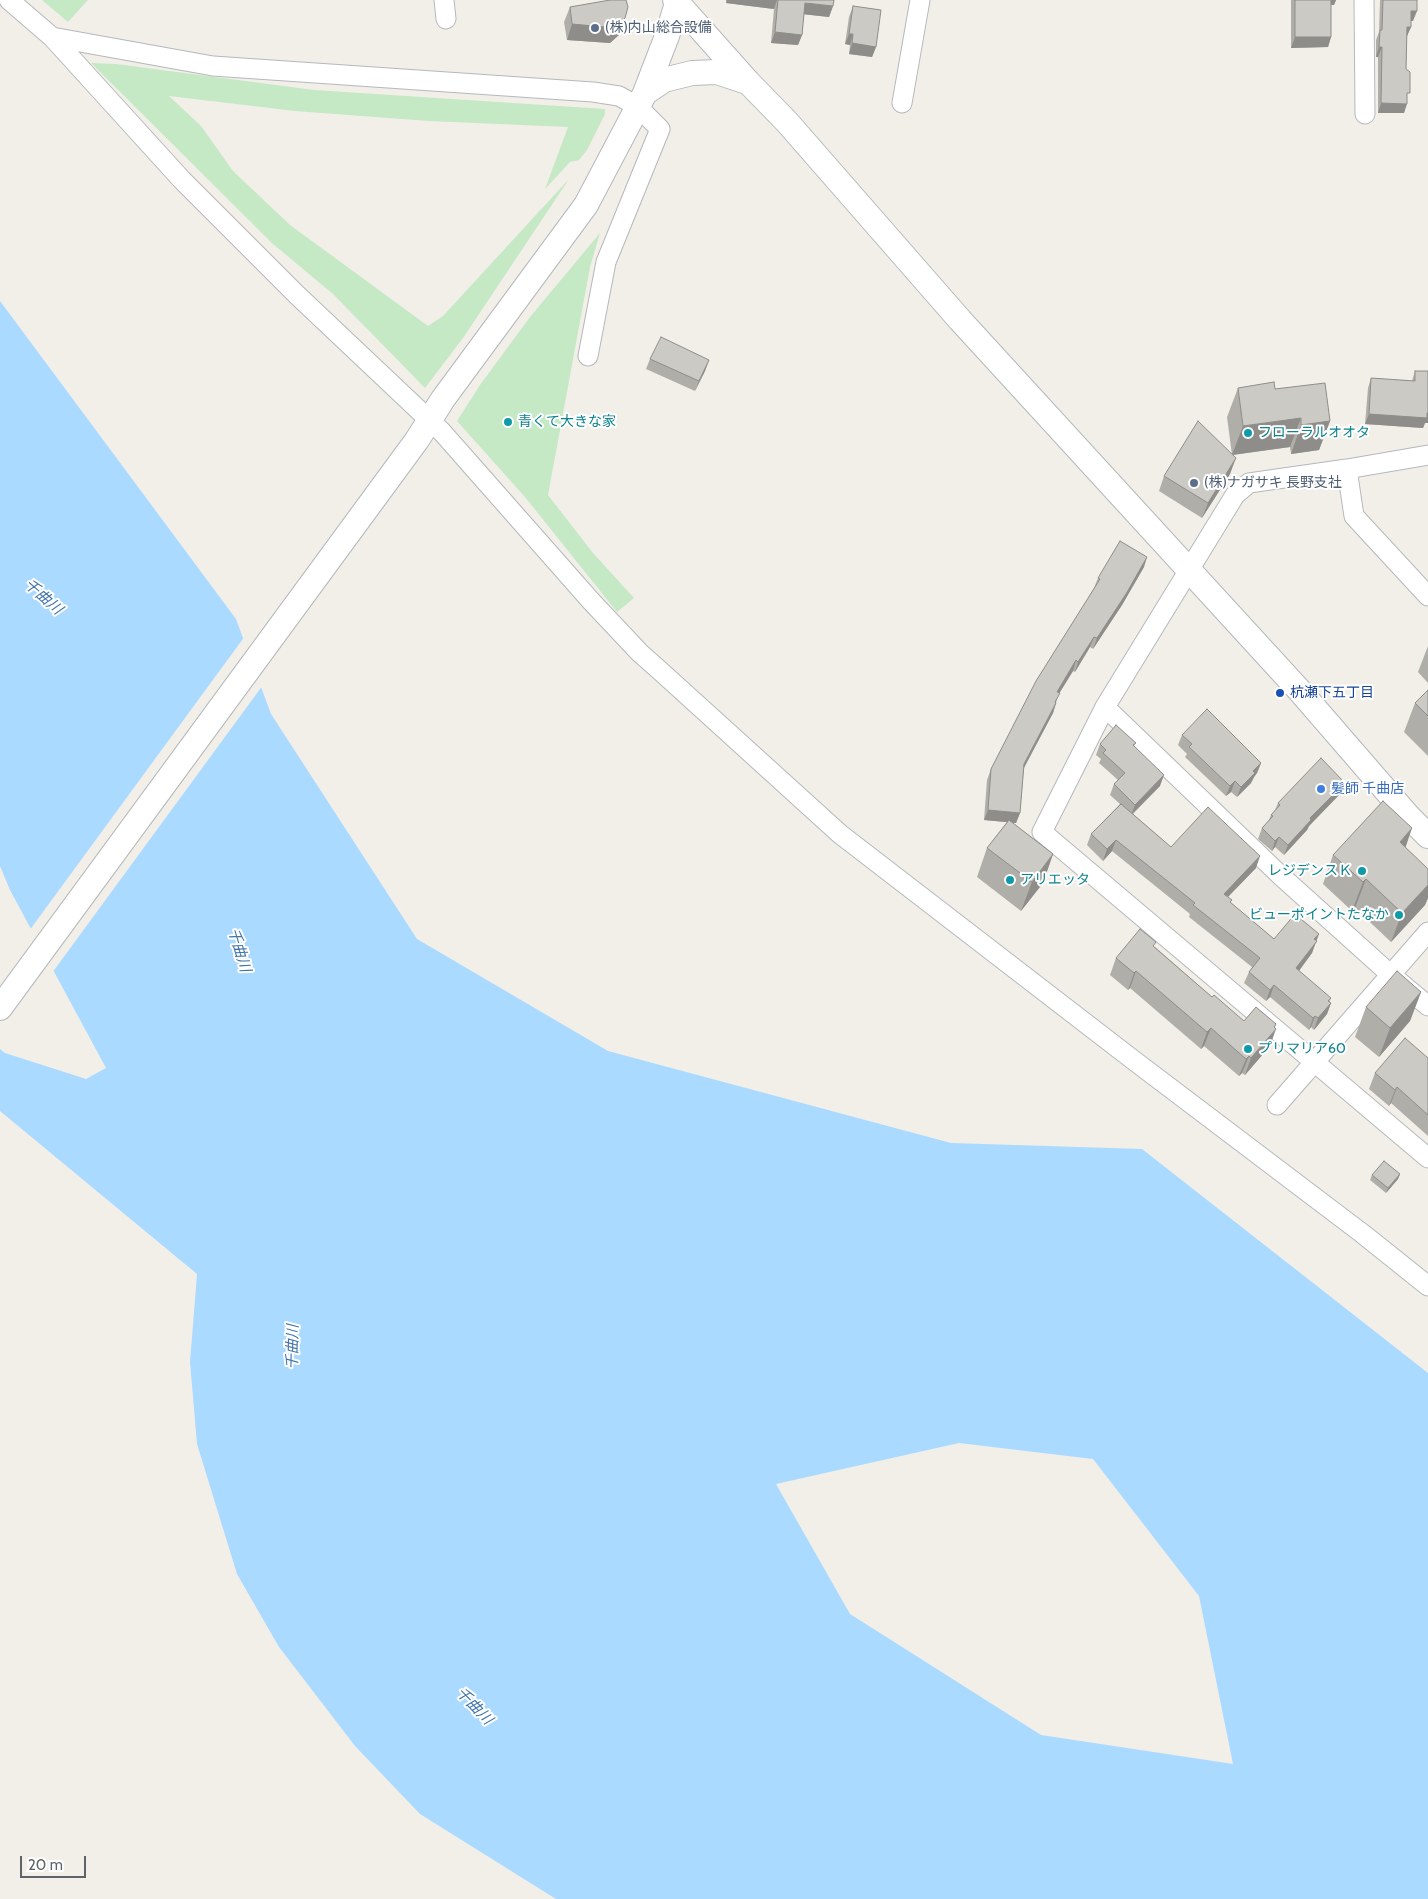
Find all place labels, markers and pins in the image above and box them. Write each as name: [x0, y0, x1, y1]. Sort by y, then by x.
place label: (株)内山総合設備: [605, 20, 712, 36]
marker: (株)内山総合設備: [589, 22, 601, 34]
place label: 青くて大きな家: [518, 414, 616, 430]
marker: 青くて大きな家: [502, 416, 514, 428]
place label: フローラルオオタ: [1258, 425, 1370, 441]
marker: フローラルオオタ: [1242, 427, 1254, 439]
place label: (株)ナガサキ 長野支社: [1204, 475, 1342, 491]
marker: (株)ナガサキ 長野支社: [1188, 477, 1200, 489]
place label: 杭瀬下五丁目: [1290, 685, 1374, 701]
marker: 杭瀬下五丁目: [1274, 687, 1286, 699]
place label: 髪師 千曲店: [1331, 781, 1404, 797]
marker: 髪師 千曲店: [1315, 783, 1327, 795]
place label: レジデンスＫ: [1268, 863, 1352, 879]
marker: レジデンスＫ: [1356, 865, 1368, 877]
place label: アリエッタ: [1020, 872, 1090, 888]
marker: アリエッタ: [1004, 874, 1016, 886]
place label: ビューポイントたなか: [1249, 907, 1389, 923]
marker: ビューポイントたなか: [1393, 909, 1405, 921]
place label: プリマリア60: [1258, 1041, 1346, 1057]
marker: プリマリア60: [1242, 1043, 1254, 1055]

